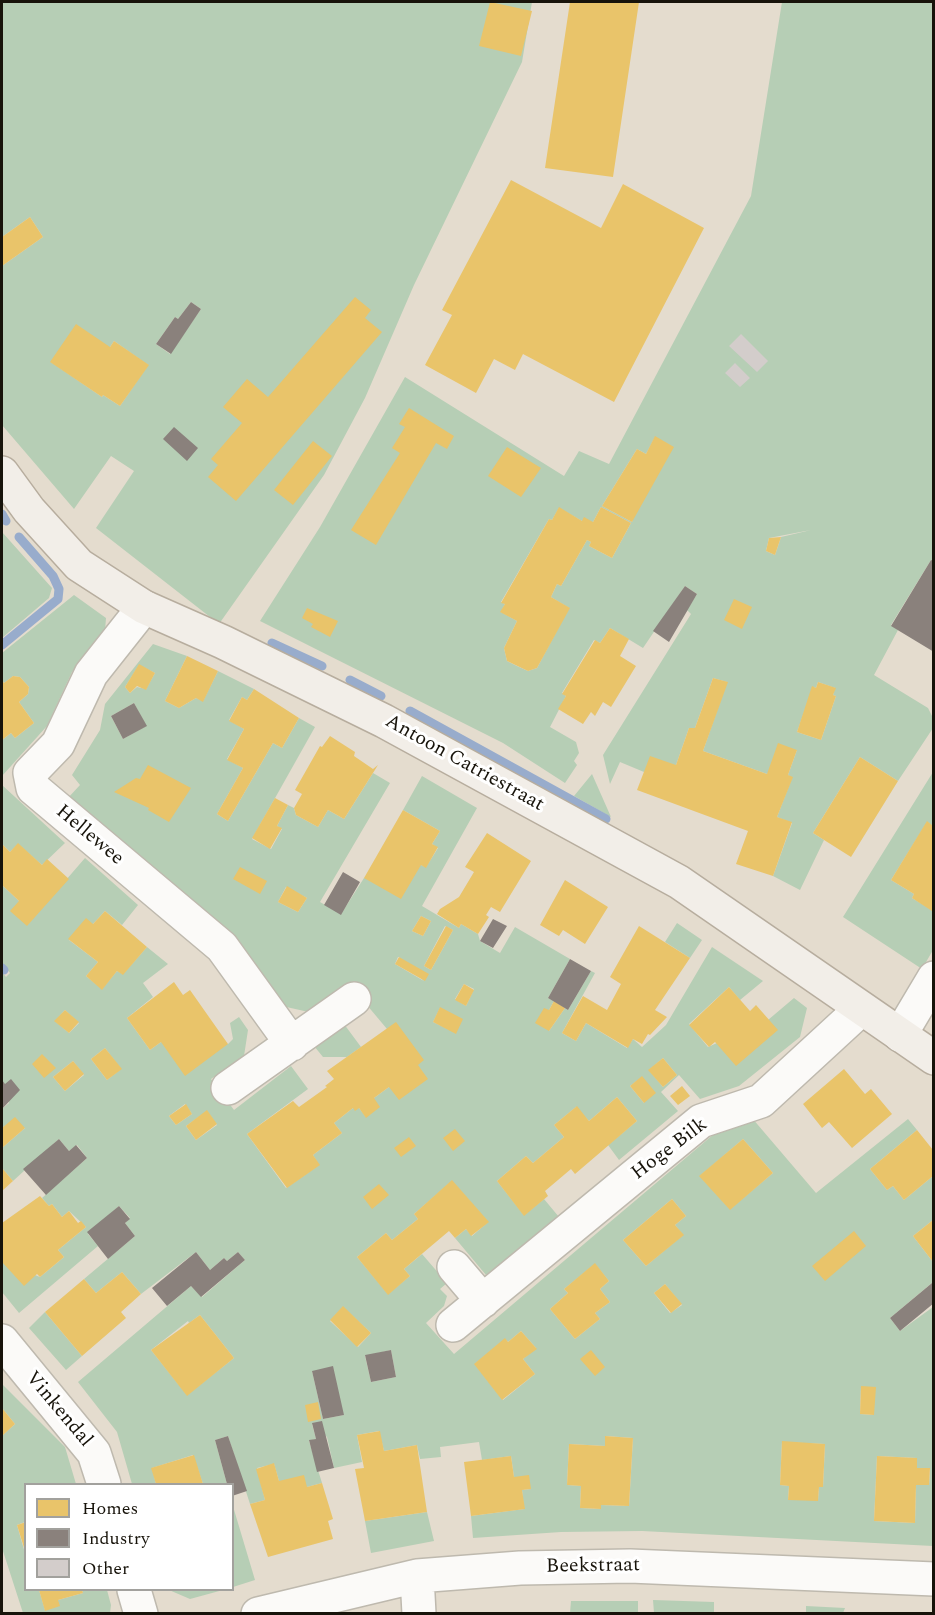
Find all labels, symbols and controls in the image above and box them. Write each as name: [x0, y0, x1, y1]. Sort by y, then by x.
street label: Antoon Catriestraat: [380, 710, 548, 818]
street label: Hellewee: [50, 801, 128, 871]
street label: Hoge Bilk: [627, 1114, 713, 1186]
street label: Vinkendal: [19, 1367, 97, 1453]
legend: [24, 1483, 234, 1591]
text: Homes: [82, 1495, 138, 1522]
text: Industry: [82, 1525, 150, 1552]
street label: Beekstraat: [546, 1554, 640, 1580]
text: Other: [82, 1555, 129, 1582]

